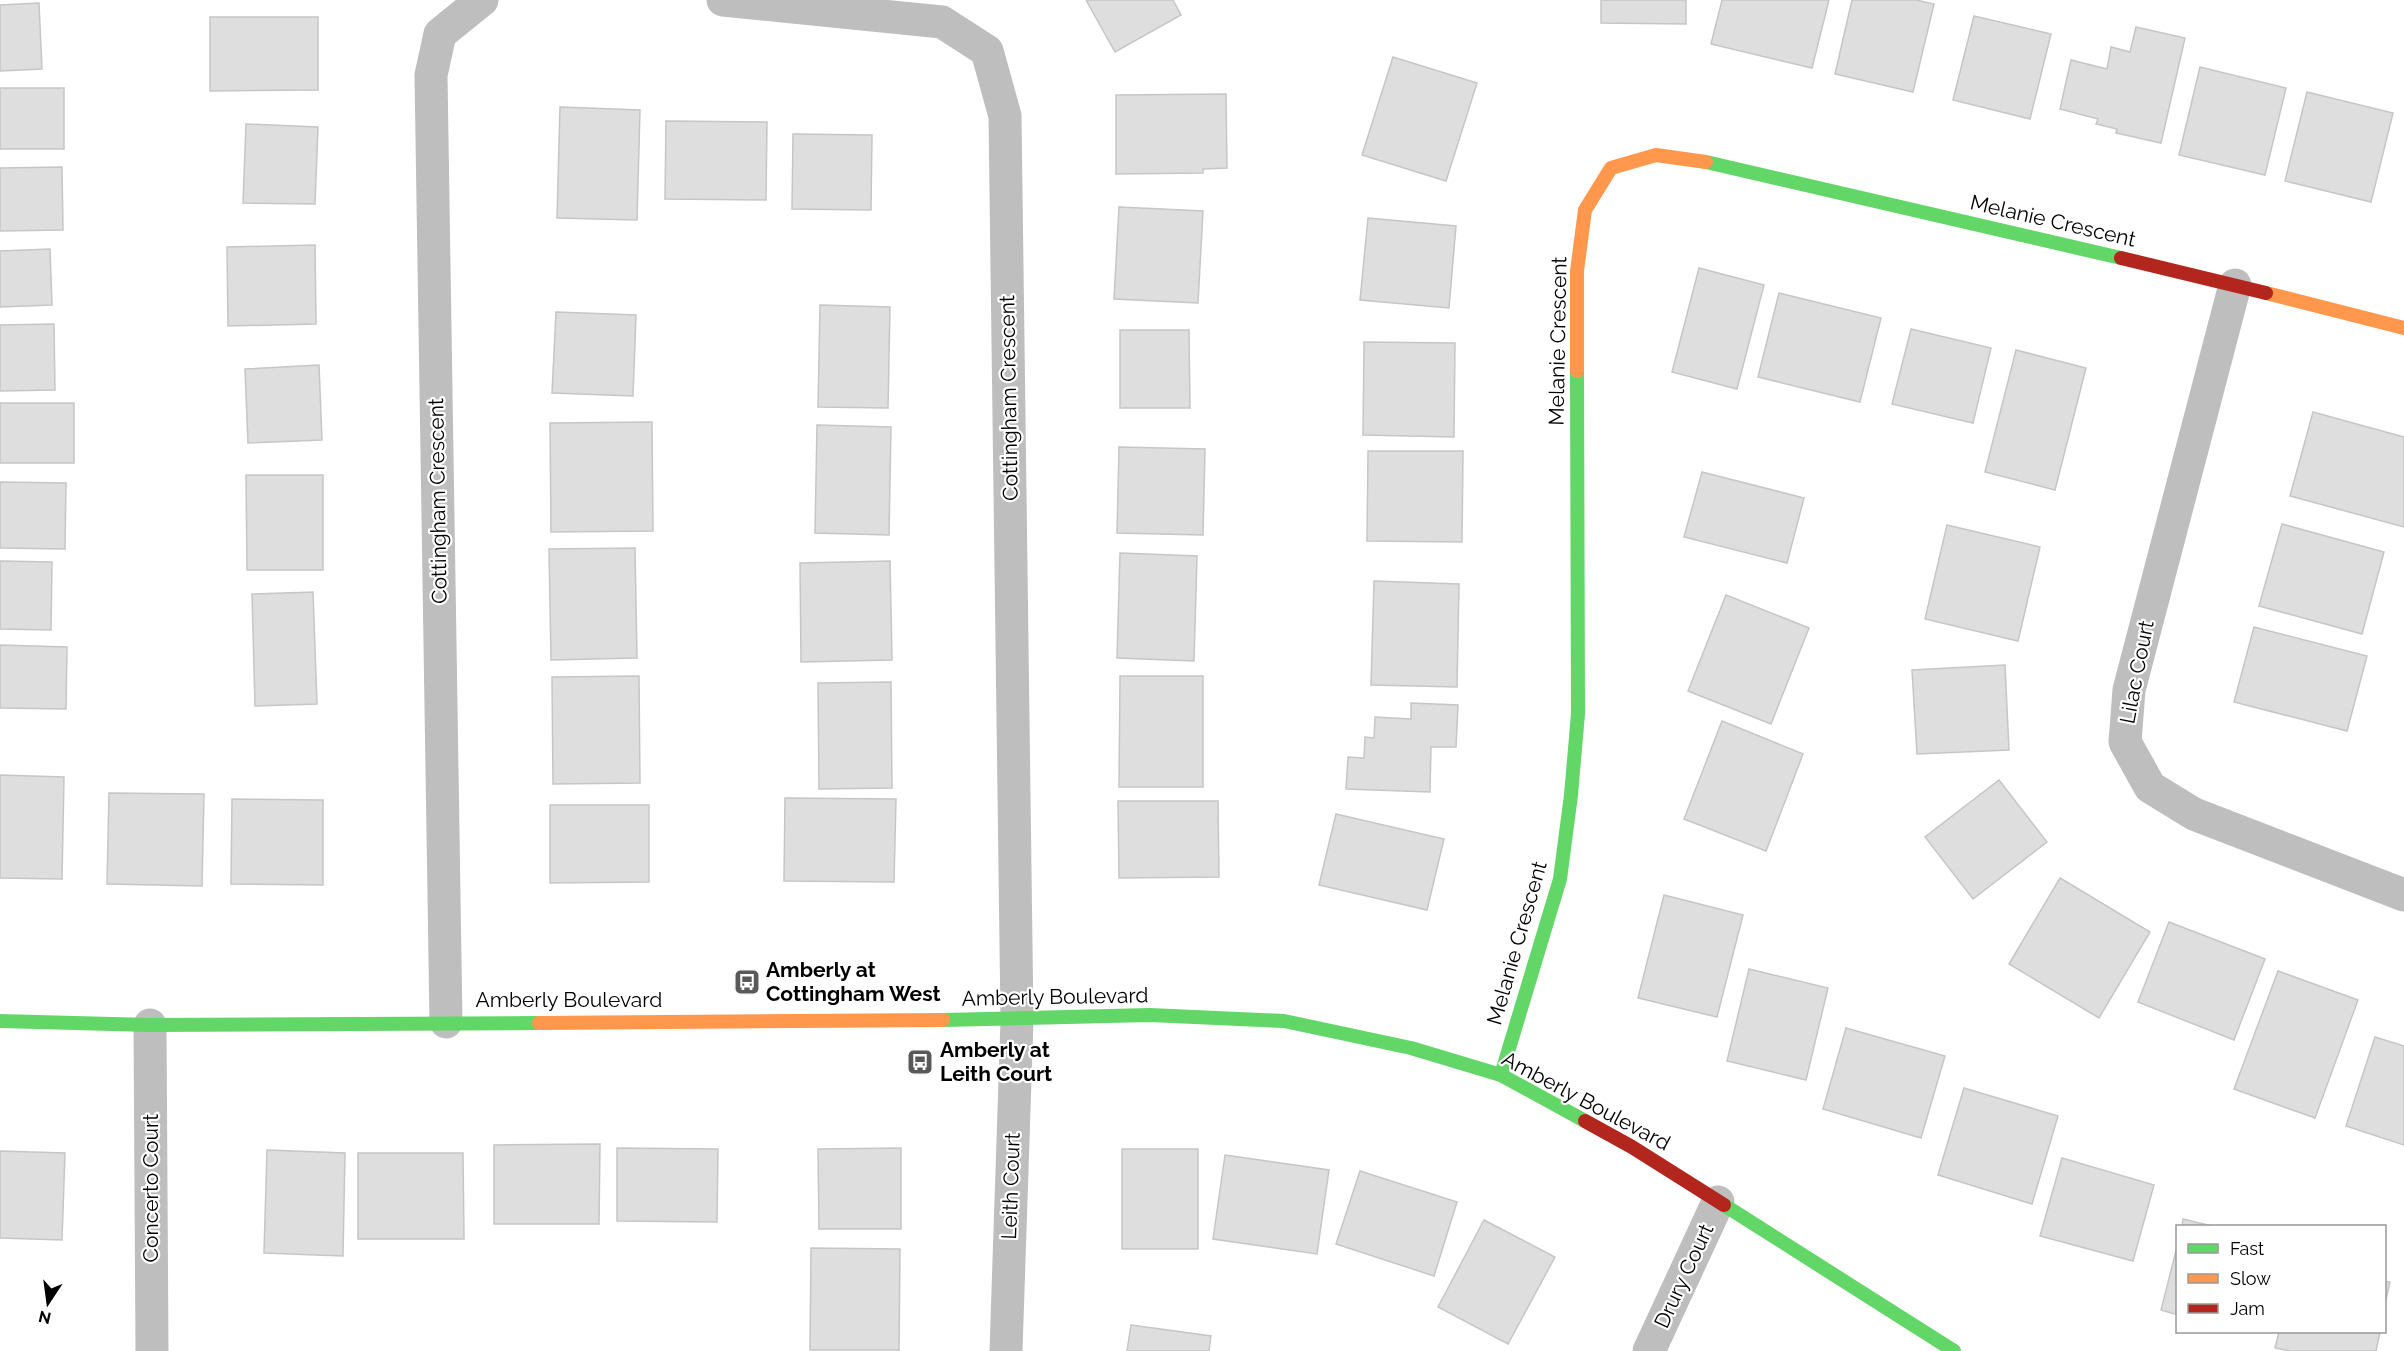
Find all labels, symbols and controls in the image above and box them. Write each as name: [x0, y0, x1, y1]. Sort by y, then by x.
street label: Melanie Crescent: [1968, 189, 2138, 252]
street label: Melanie Crescent: [1544, 256, 1571, 426]
street label: Cottingham Crescent: [994, 295, 1023, 501]
street label: Cottingham Crescent: [423, 398, 452, 604]
street label: Lilac Court: [2114, 618, 2159, 726]
street label: Melanie Crescent: [1481, 858, 1552, 1028]
place label: Amberly at Cottingham West: [766, 957, 941, 1006]
bus stop icon: Amberly at Cottingham West: [732, 967, 762, 997]
street label: Amberly Boulevard: [961, 982, 1149, 1011]
street label: Amberly Boulevard: [476, 987, 662, 1012]
place label: Amberly at Leith Court: [940, 1037, 1052, 1086]
street label: Amberly Boulevard: [1498, 1046, 1675, 1155]
bus stop icon: Amberly at Leith Court: [905, 1047, 935, 1077]
street label: Concerto Court: [138, 1114, 163, 1262]
street label: Leith Court: [996, 1132, 1025, 1240]
street label: Drury Court: [1649, 1220, 1719, 1332]
legend: [2176, 1225, 2386, 1333]
text: Fast: [2230, 1238, 2264, 1259]
text: Slow: [2230, 1268, 2271, 1289]
north arrow: [18, 1273, 78, 1333]
text: Jam: [2230, 1298, 2265, 1319]
text: N: [37, 1306, 53, 1328]

